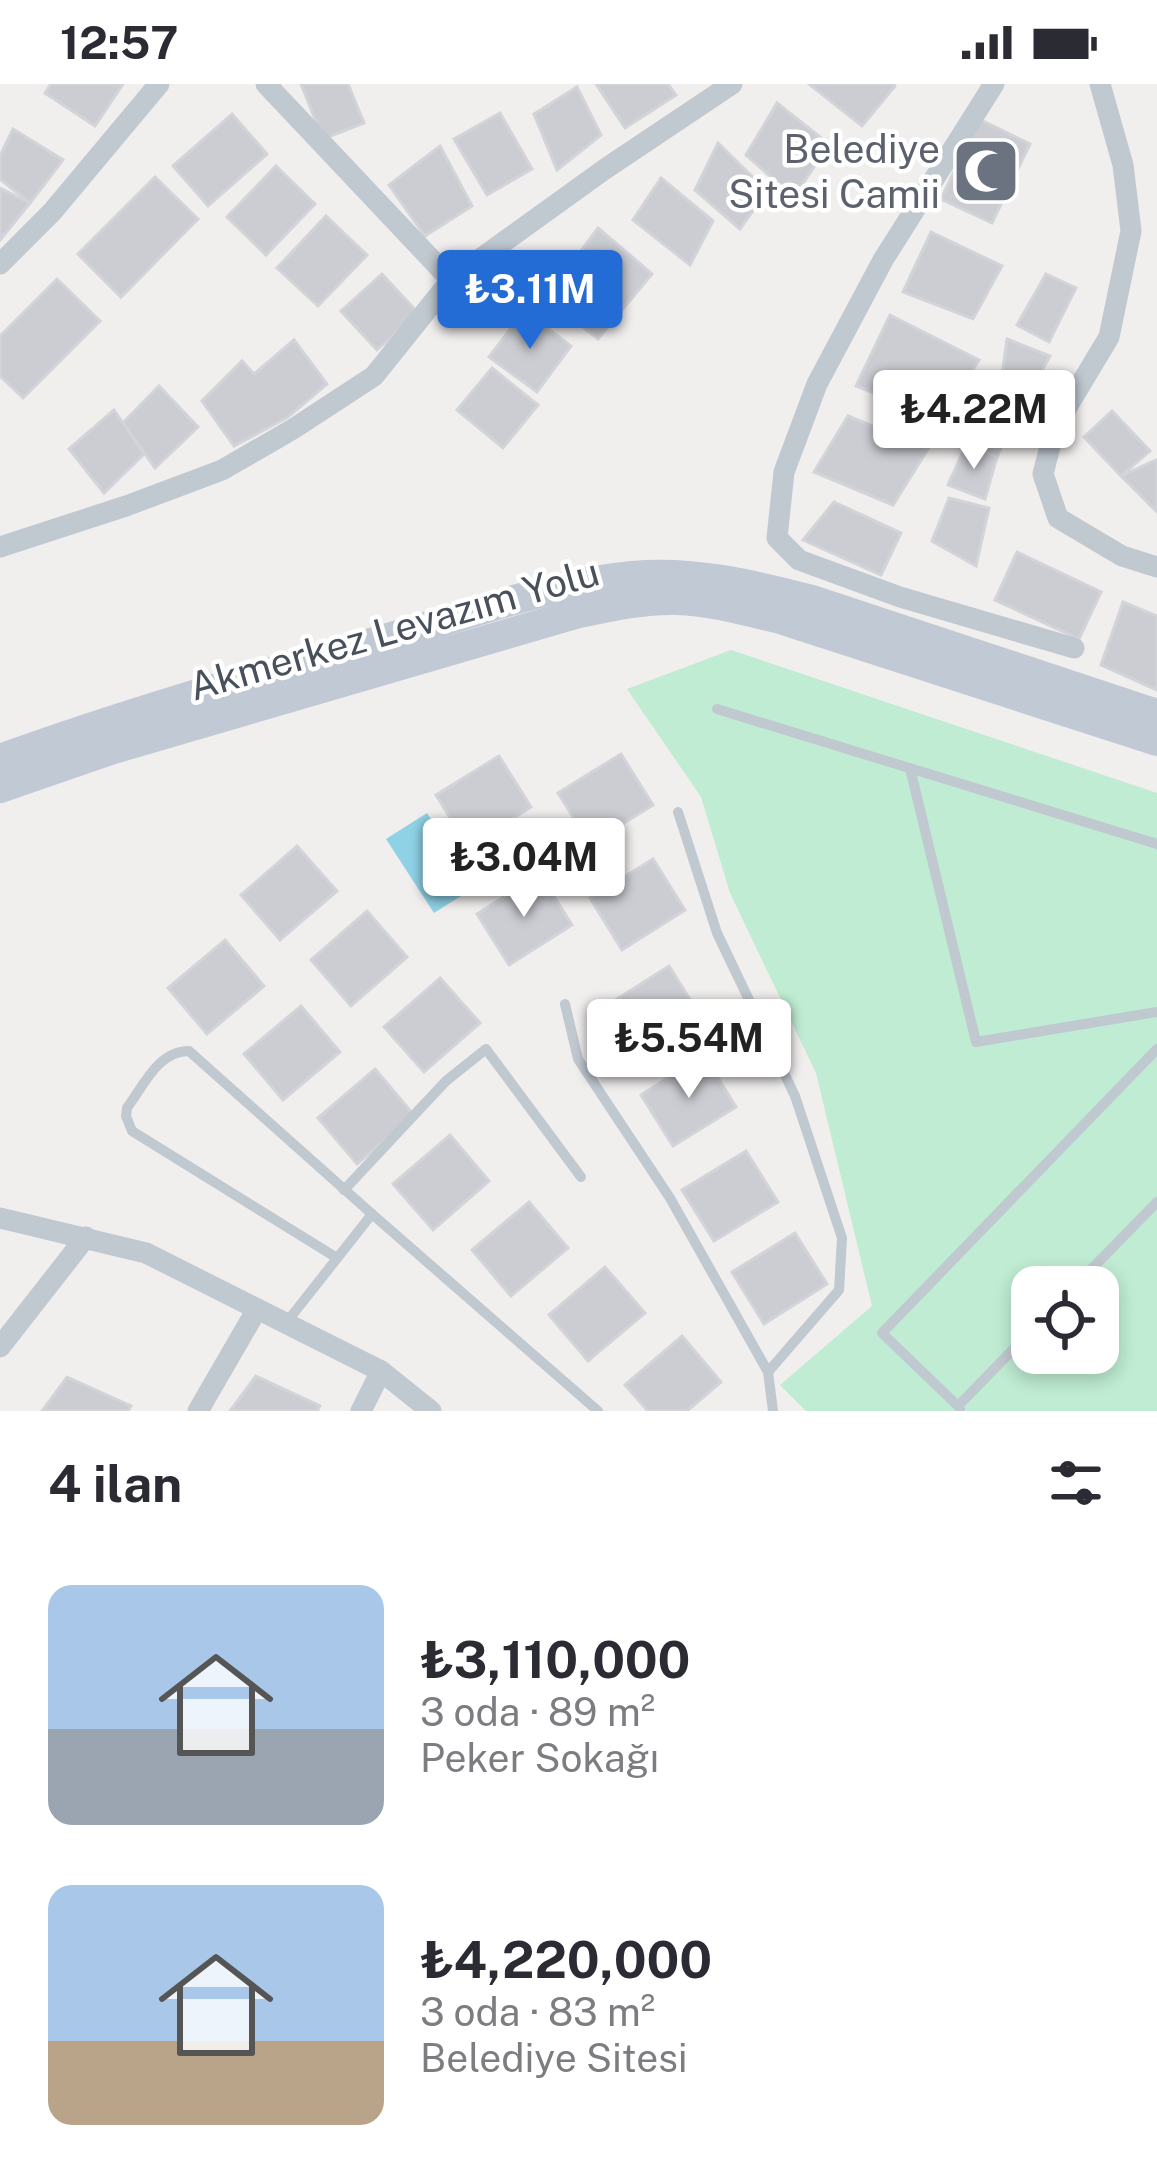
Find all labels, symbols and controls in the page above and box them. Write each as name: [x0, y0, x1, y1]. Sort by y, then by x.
text: 12:57: [60, 16, 179, 69]
place label: Belediye Sitesi Camii: [728, 126, 940, 217]
mosque icon: Belediye Sitesi Camii: [951, 136, 1021, 206]
pin: ₺3.11M: [432, 250, 628, 352]
text: ₺3.11M: [464, 266, 596, 312]
pin: ₺4.22M: [876, 370, 1072, 472]
text: ₺4.22M: [900, 386, 1048, 432]
street label: Akmerkez Levazım Yolu: [184, 548, 604, 710]
pin: ₺3.04M: [426, 818, 622, 920]
text: ₺3.04M: [450, 834, 598, 880]
pin: ₺5.54M: [591, 999, 787, 1101]
text: ₺5.54M: [614, 1015, 764, 1061]
map controls: [1011, 1266, 1119, 1374]
button: locate: [1011, 1266, 1119, 1374]
icon: filters: [1043, 1450, 1109, 1516]
text: 4 ilan: [48, 1454, 182, 1513]
text: ₺3,110,000: [420, 1630, 690, 1689]
icon: home: [144, 1633, 288, 1777]
text: 3 oda · 89 m²: [420, 1689, 655, 1735]
text: Peker Sokağı: [420, 1735, 659, 1781]
text: ₺4,220,000: [420, 1930, 712, 1989]
icon: home: [144, 1933, 288, 2077]
text: 3 oda · 83 m²: [420, 1989, 655, 2035]
text: Belediye Sitesi: [420, 2035, 687, 2081]

